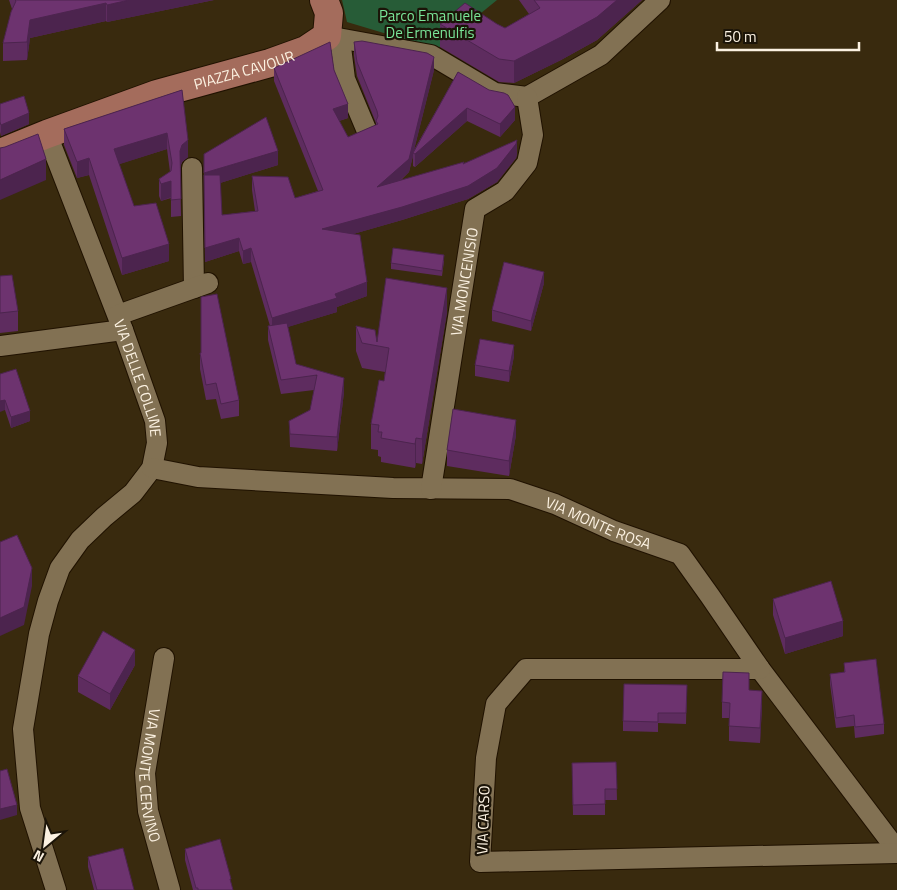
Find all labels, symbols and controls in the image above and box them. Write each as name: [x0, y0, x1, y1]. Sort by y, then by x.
park label: Parco Emanuele De Ermenulfis: [379, 4, 481, 44]
scale bar: [717, 20, 860, 52]
text: 50 m: [724, 25, 757, 48]
street label: PIAZZA CAVOUR: [191, 44, 298, 95]
street label: VIA MONCENISIO: [444, 226, 483, 337]
street label: VIA DELLE COLLINE: [108, 316, 168, 438]
street label: VIA MONTE ROSA: [543, 490, 655, 555]
street label: VIA MONTE CERVINO: [134, 707, 168, 845]
street label: VIA CARSO: [470, 785, 496, 855]
north arrow: [20, 820, 70, 870]
text: N: [29, 845, 48, 868]

